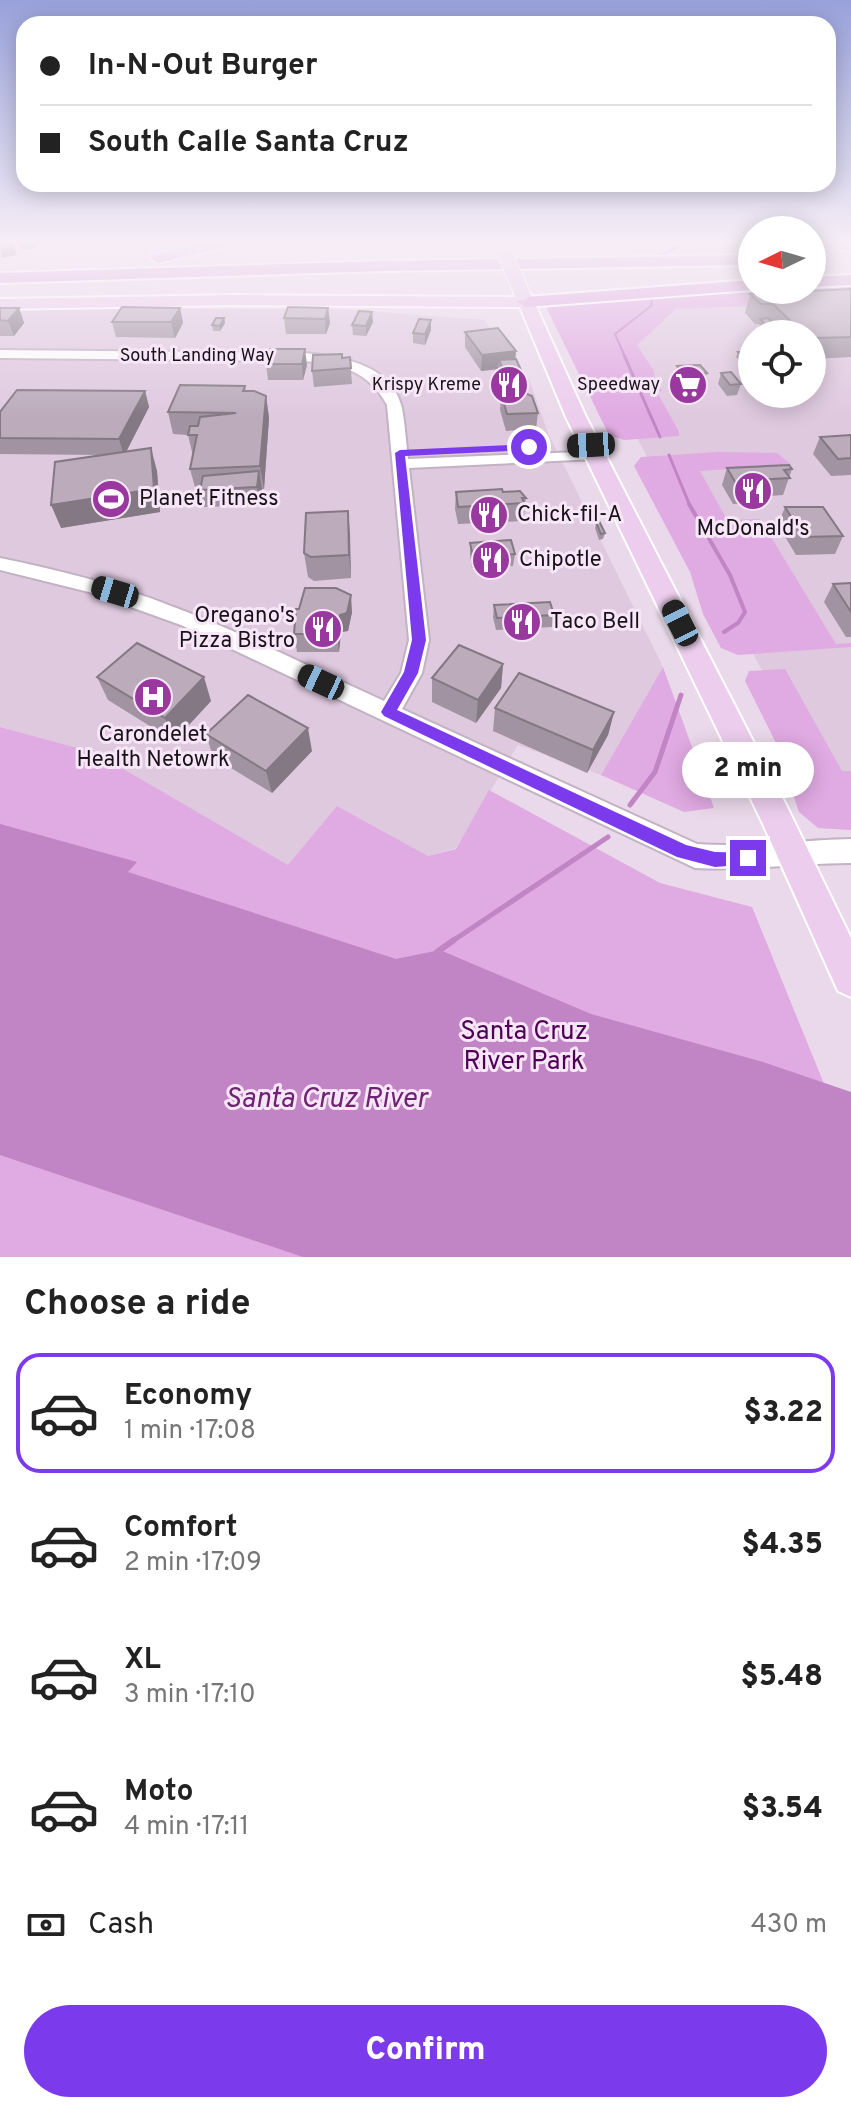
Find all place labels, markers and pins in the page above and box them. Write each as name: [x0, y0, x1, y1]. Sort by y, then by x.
restaurant icon: Krispy Kreme: [488, 364, 530, 406]
supermarket icon: Speedway: [667, 364, 709, 406]
place label: Krispy Kreme: [372, 374, 481, 397]
place label: Speedway: [577, 374, 660, 397]
restaurant icon: McDonald's: [732, 470, 774, 512]
sports icon: Planet Fitness: [90, 478, 132, 520]
place label: Planet Fitness: [139, 486, 279, 513]
restaurant icon: Chick-fil-A: [468, 494, 510, 536]
place label: Chick-fil-A: [517, 502, 622, 529]
place label: McDonald's: [697, 516, 809, 543]
restaurant icon: Chipotle: [470, 539, 512, 581]
place label: Chipotle: [519, 547, 602, 574]
restaurant icon: Taco Bell: [501, 601, 543, 643]
place label: Oregano's Pizza Bistro: [179, 603, 295, 655]
restaurant icon: Oregano's Pizza Bistro: [302, 608, 344, 650]
place label: Taco Bell: [550, 609, 640, 636]
hospital icon: Carondelet Health Netowrk: [132, 676, 174, 718]
place label: Carondelet Health Netowrk: [76, 722, 230, 774]

